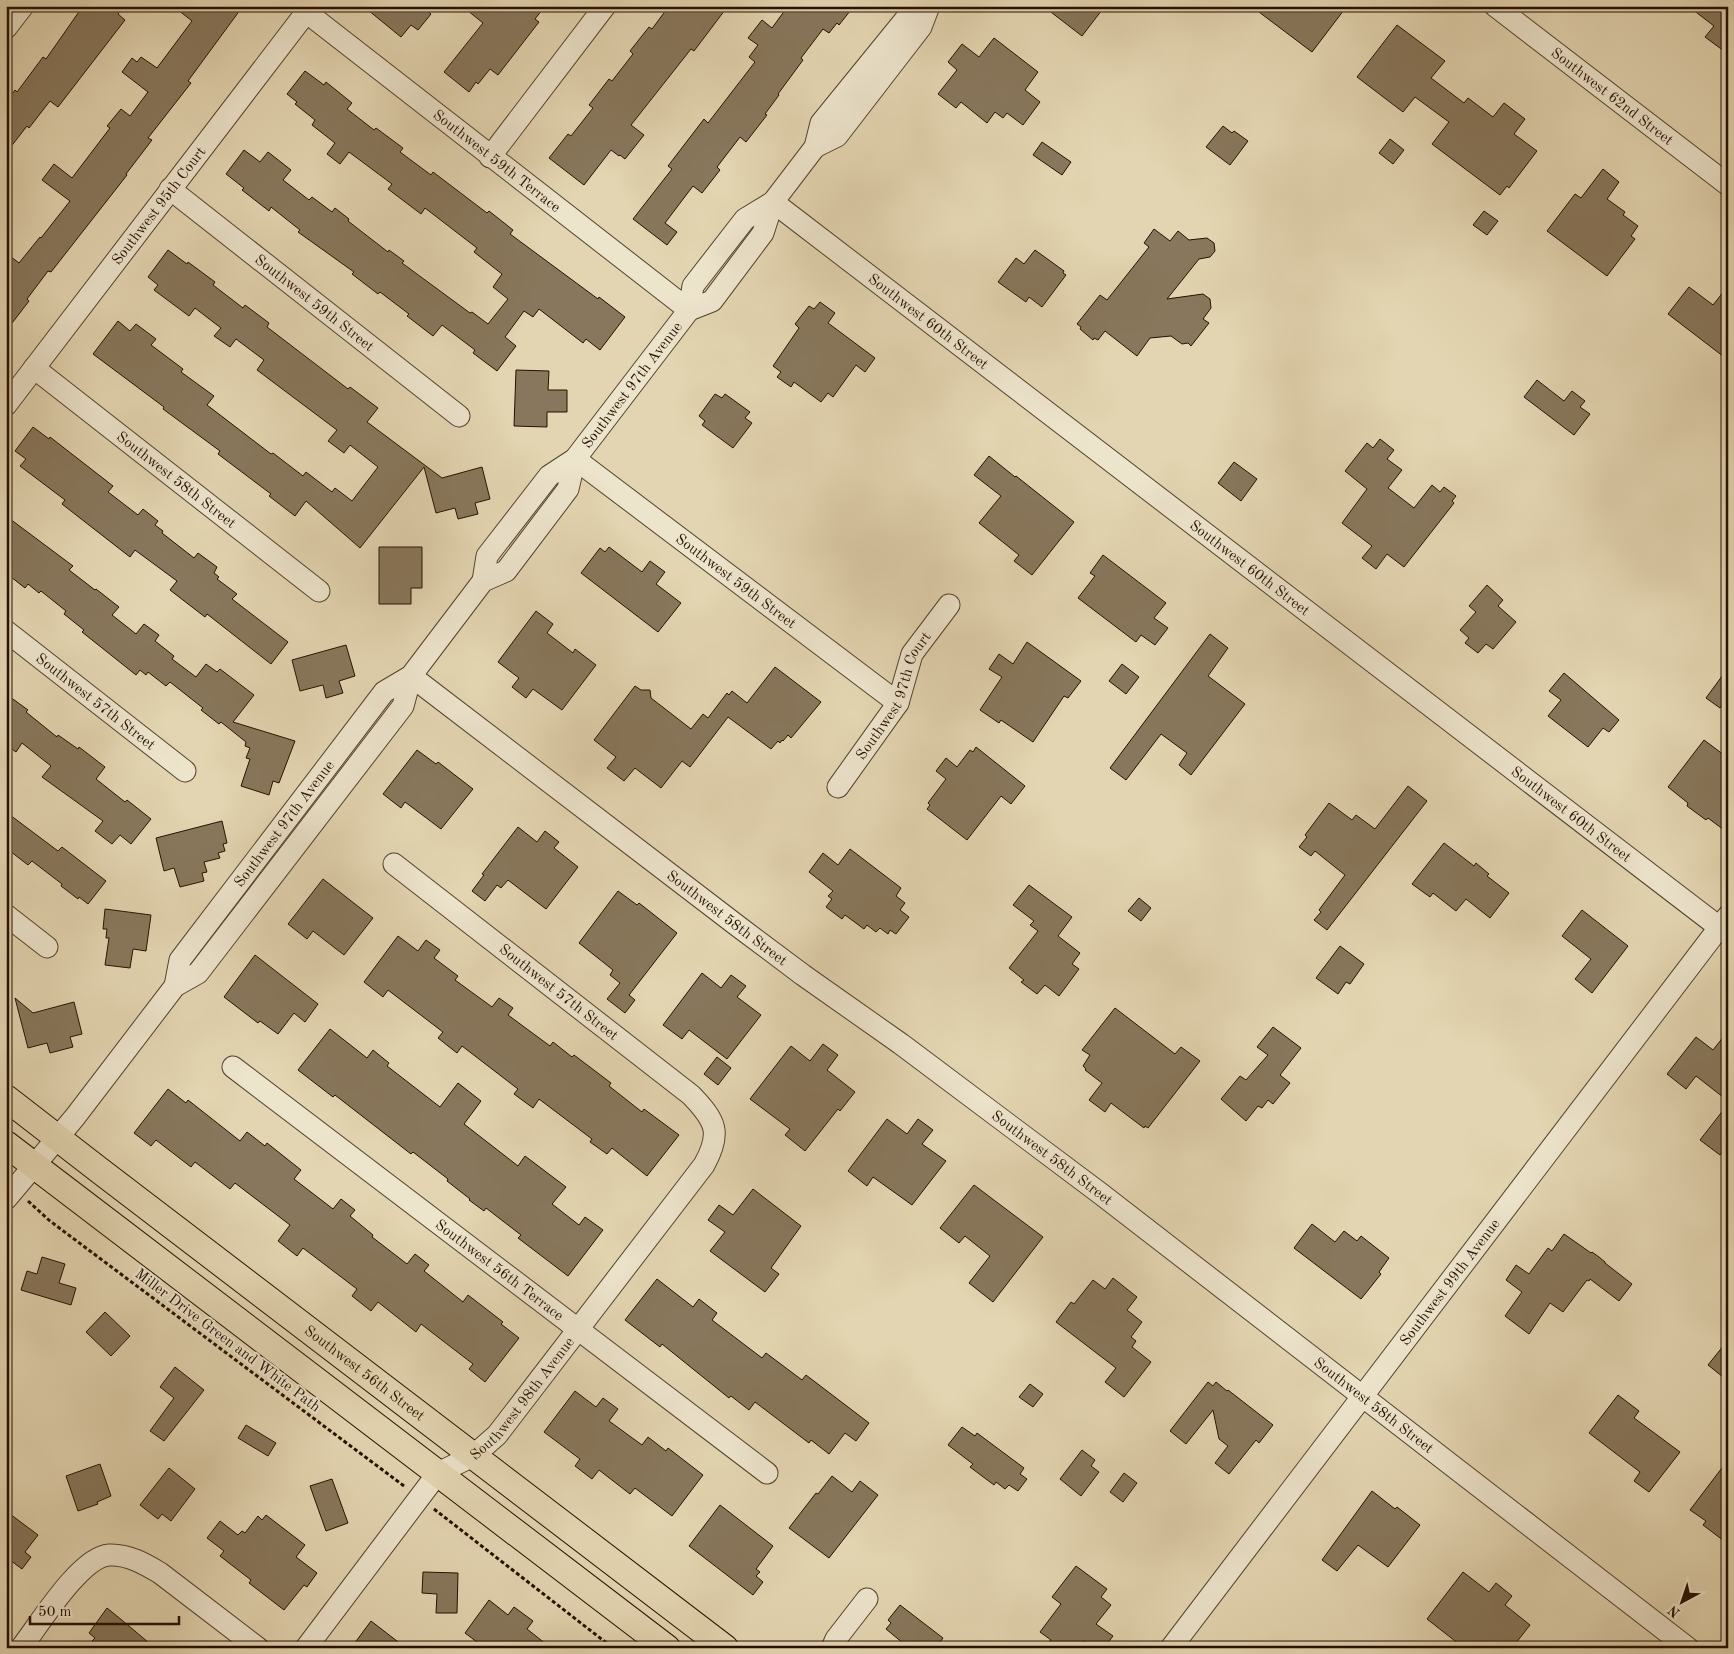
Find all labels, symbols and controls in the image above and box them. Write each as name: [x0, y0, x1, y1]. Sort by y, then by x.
street label: Southwest 62nd Street: [1548, 46, 1675, 149]
street label: Southwest 59th Terrace: [430, 108, 563, 216]
street label: Southwest 95th Court: [110, 145, 209, 268]
street label: Southwest 59th Street: [251, 253, 376, 355]
street label: Southwest 60th Street: [865, 272, 991, 373]
street label: Southwest 97th Avenue: [580, 320, 686, 452]
street label: Southwest 58th Street: [113, 430, 238, 532]
street label: Southwest 60th Street: [1186, 518, 1312, 619]
street label: Southwest 59th Street: [672, 532, 798, 632]
street label: Southwest 97th Court: [854, 630, 935, 763]
street label: Southwest 57th Street: [32, 651, 157, 754]
street label: Southwest 97th Avenue: [232, 758, 338, 891]
street label: Southwest 60th Street: [1508, 765, 1633, 866]
street label: Southwest 58th Street: [663, 868, 789, 969]
street label: Southwest 57th Street: [496, 942, 620, 1044]
street label: Southwest 58th Street: [988, 1109, 1115, 1209]
street label: Southwest 99th Avenue: [1398, 1217, 1504, 1349]
street label: Southwest 56th Terrace: [432, 1218, 566, 1324]
street label: Miller Drive Green and White Path: [132, 1267, 323, 1416]
street label: Southwest 56th Street: [301, 1324, 427, 1425]
street label: Southwest 98th Avenue: [468, 1335, 578, 1464]
street label: Southwest 58th Street: [1310, 1355, 1436, 1457]
north arrow: [1656, 1576, 1706, 1626]
scale bar: [30, 1594, 179, 1626]
text: N: [1665, 1602, 1683, 1620]
text: 50 m: [38, 1605, 72, 1620]

